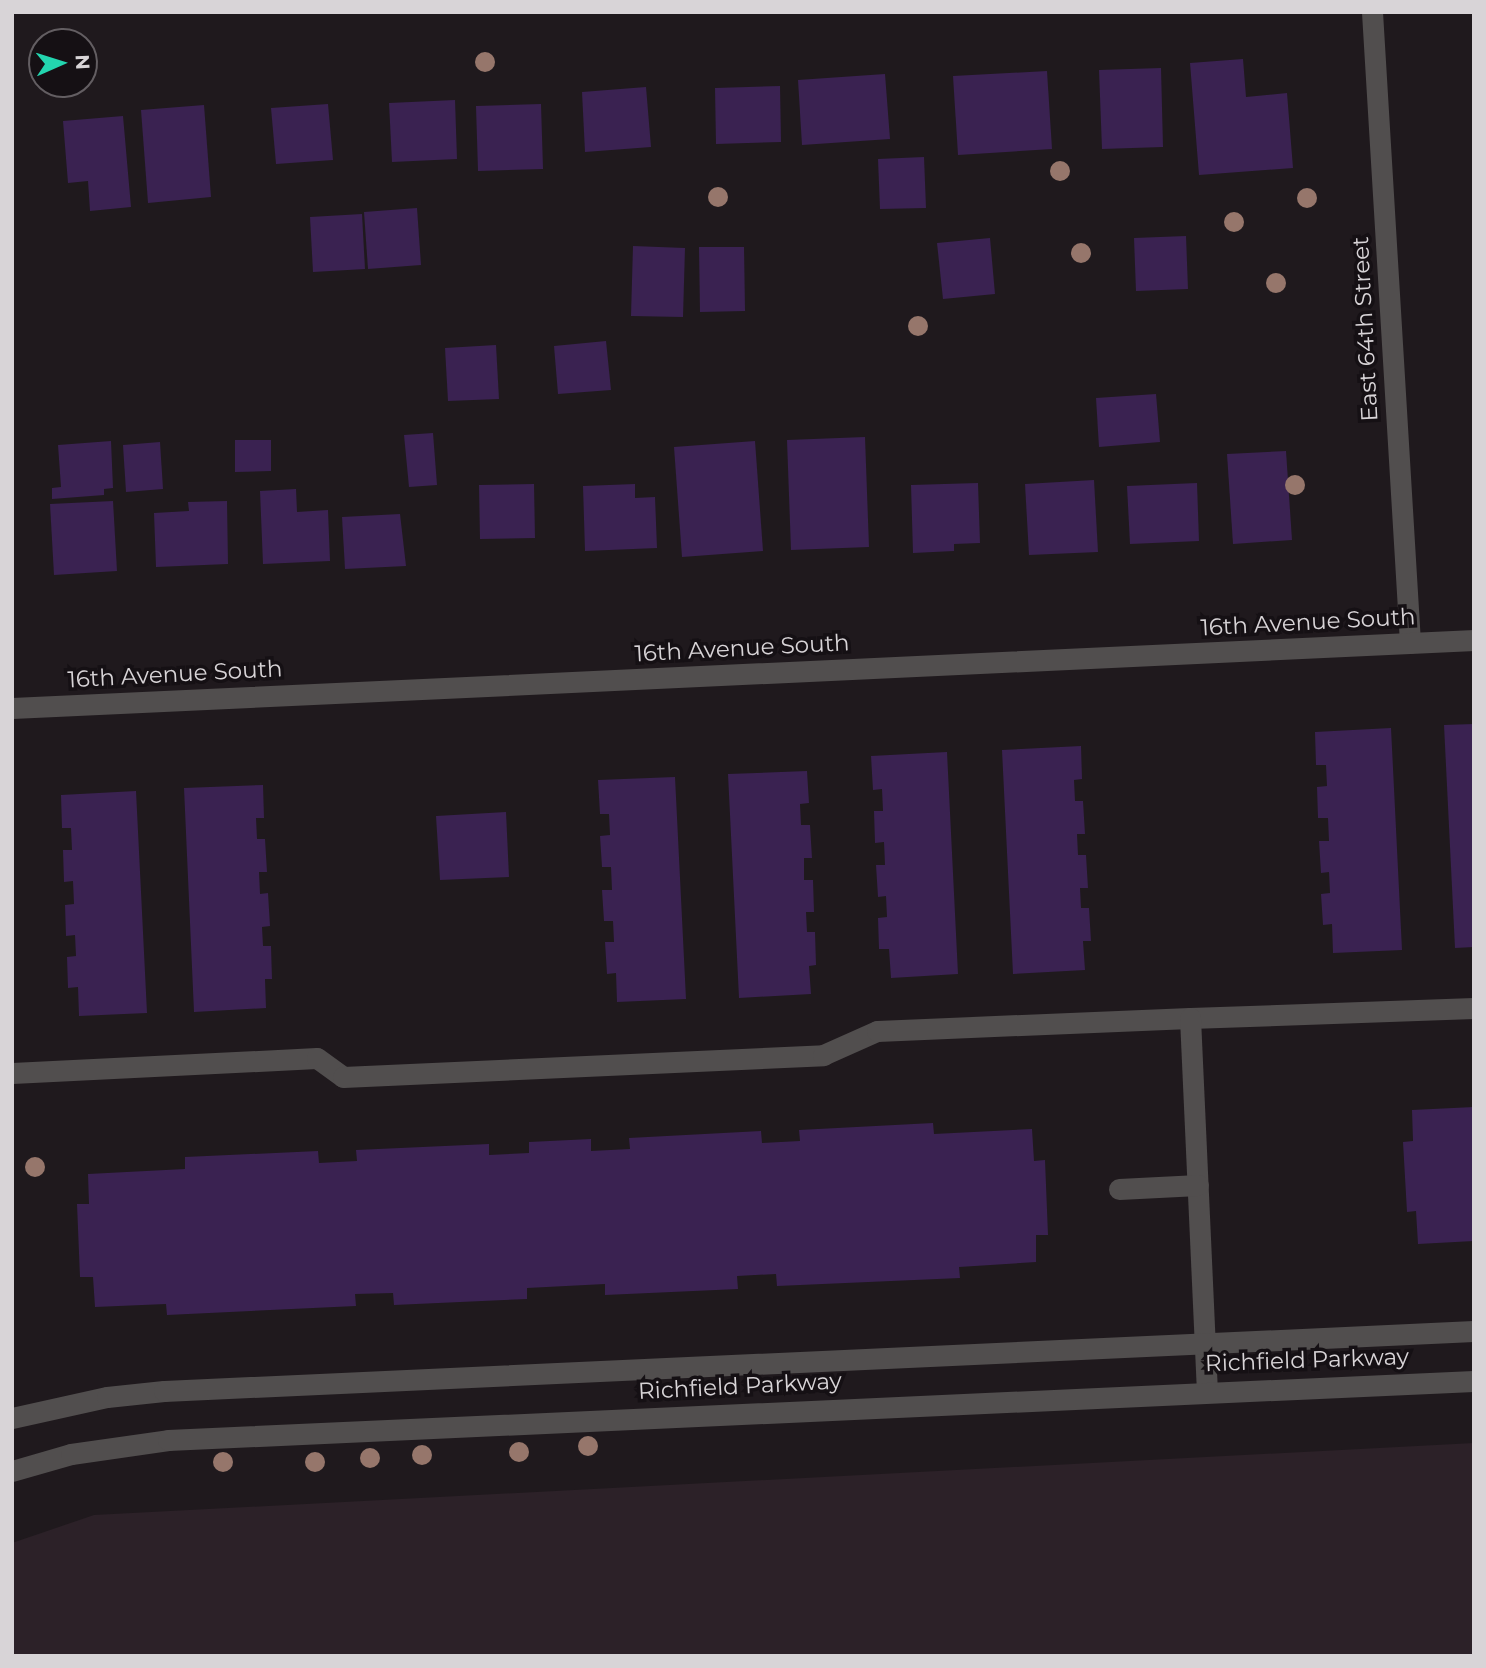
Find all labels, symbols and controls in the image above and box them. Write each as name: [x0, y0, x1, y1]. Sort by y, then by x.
north arrow: [28, 28, 98, 98]
text: N: [71, 54, 94, 70]
street label: East 64th Street: [1346, 236, 1384, 422]
street label: 16th Avenue South: [1200, 603, 1416, 641]
street label: 16th Avenue South: [634, 629, 850, 667]
street label: 16th Avenue South: [67, 655, 283, 693]
street label: Richfield Parkway: [1205, 1343, 1409, 1377]
street label: Richfield Parkway: [637, 1367, 843, 1405]

